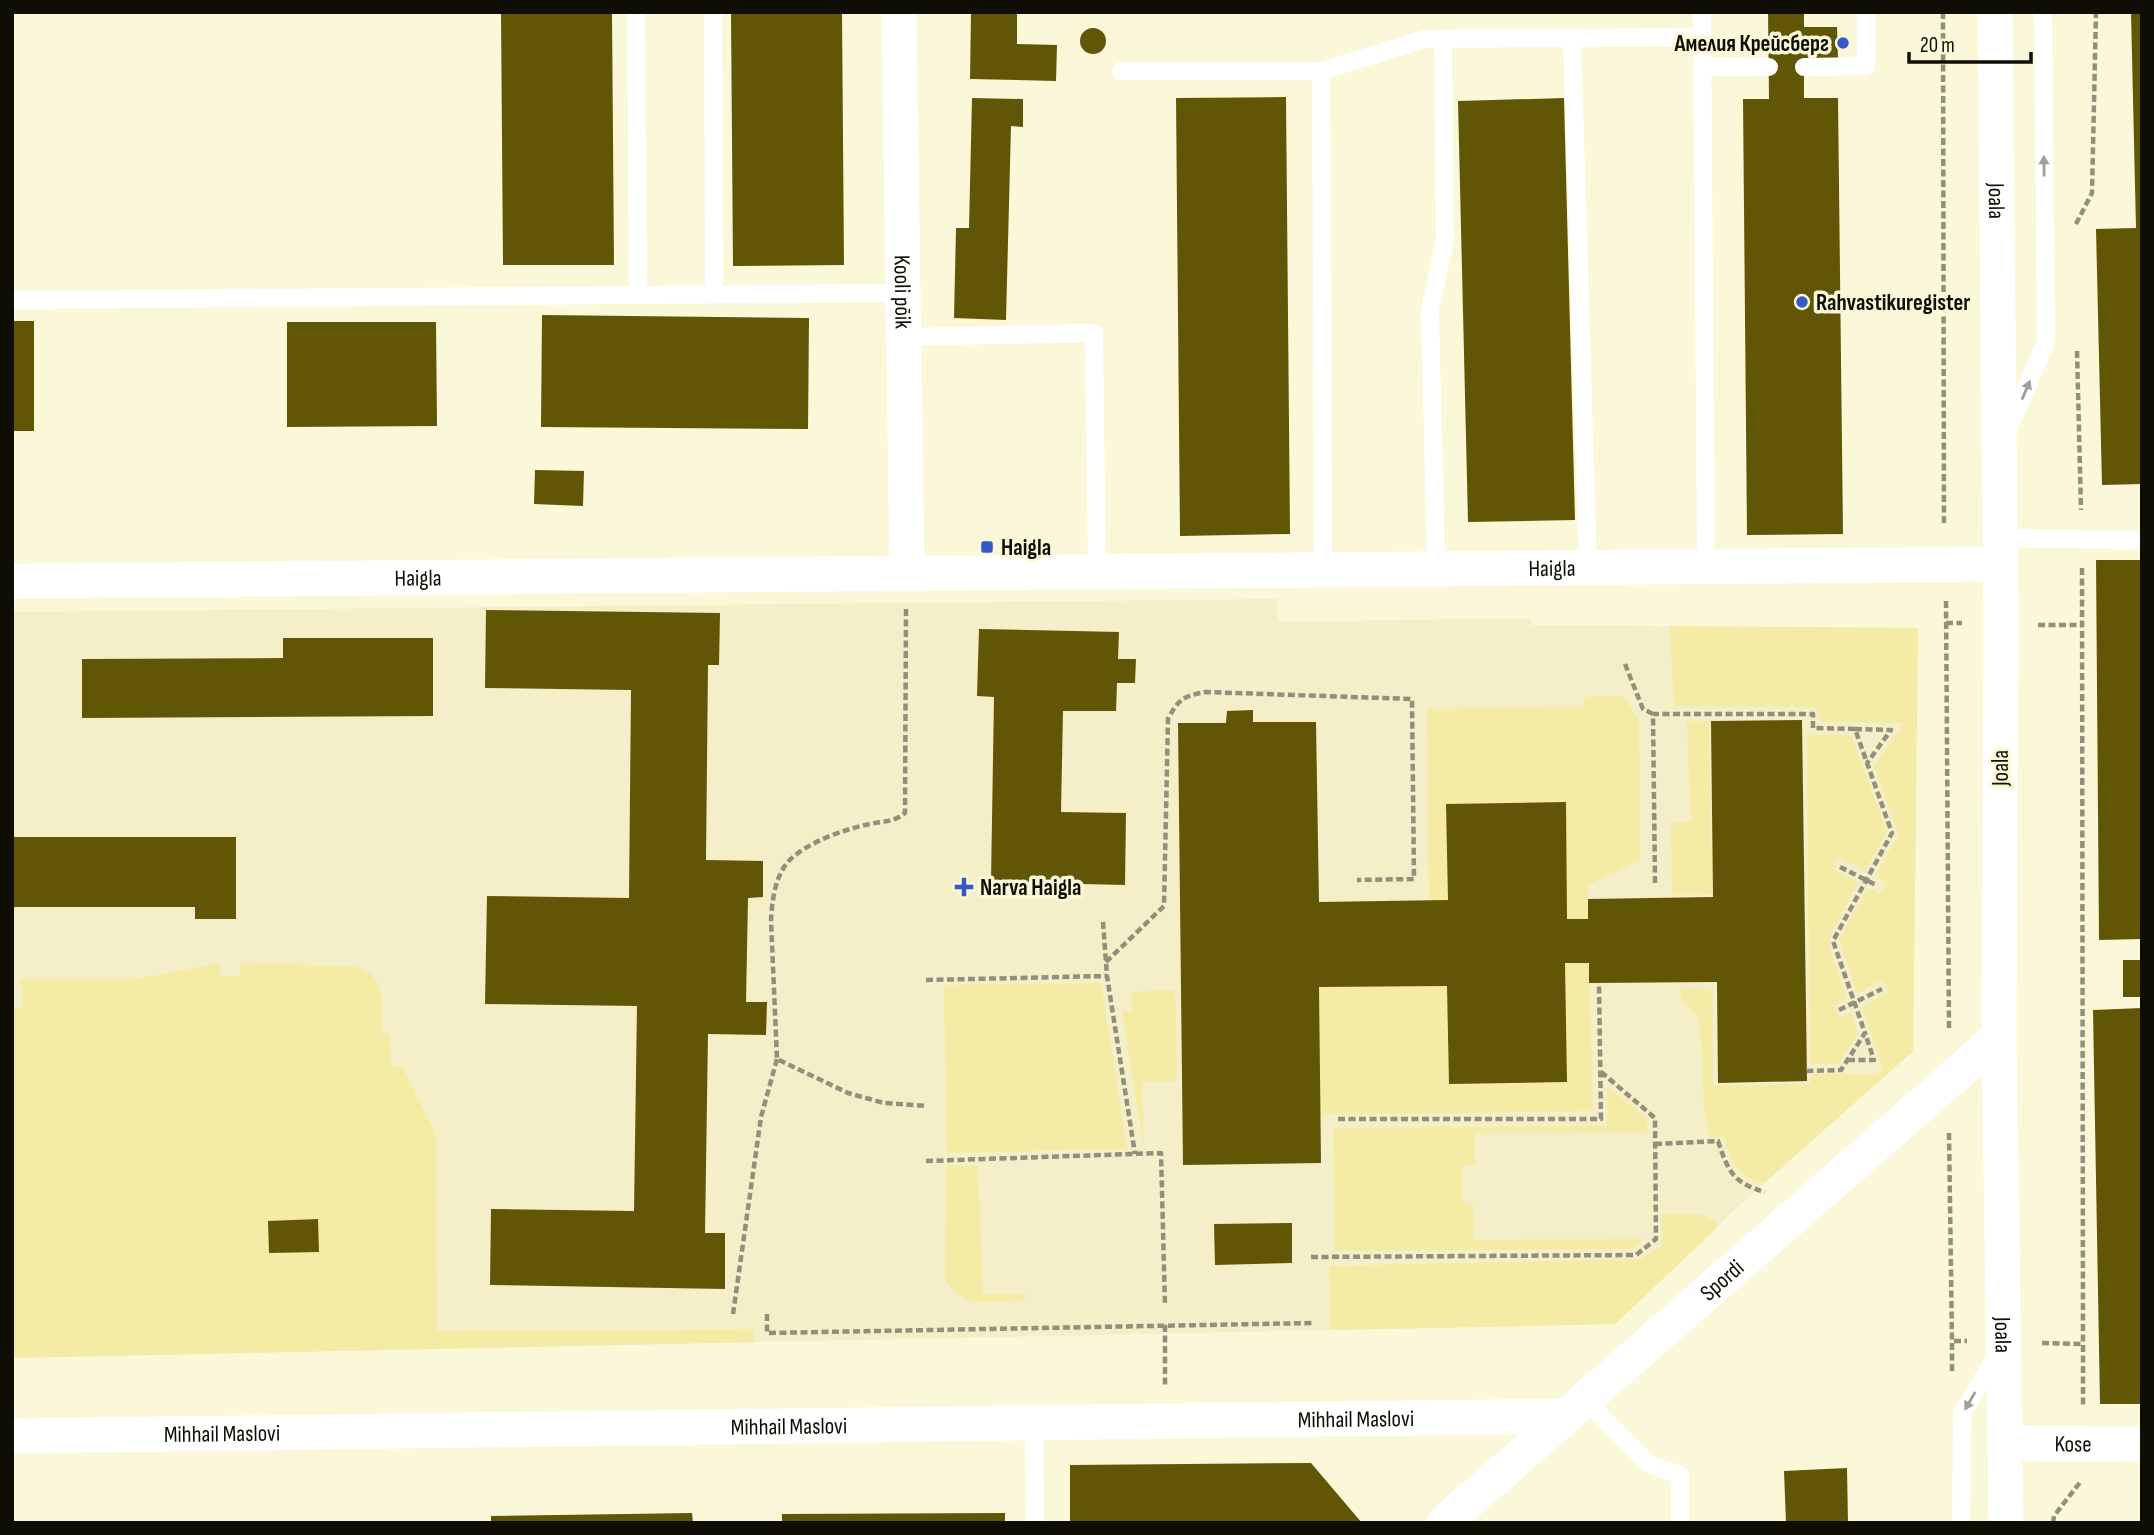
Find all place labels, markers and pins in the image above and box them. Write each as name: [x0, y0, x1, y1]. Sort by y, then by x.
place label: Амелия Крейсберг: [1674, 30, 1829, 58]
marker: Амелия Крейсберг: [1835, 35, 1851, 51]
place label: Rahvastikuregister: [1816, 289, 1970, 317]
marker: Rahvastikuregister: [1794, 294, 1810, 310]
place label: Haigla: [1001, 534, 1051, 562]
marker: Haigla: [979, 539, 995, 555]
place label: Narva Haigla: [980, 874, 1081, 902]
marker: Narva Haigla: [954, 877, 974, 897]

